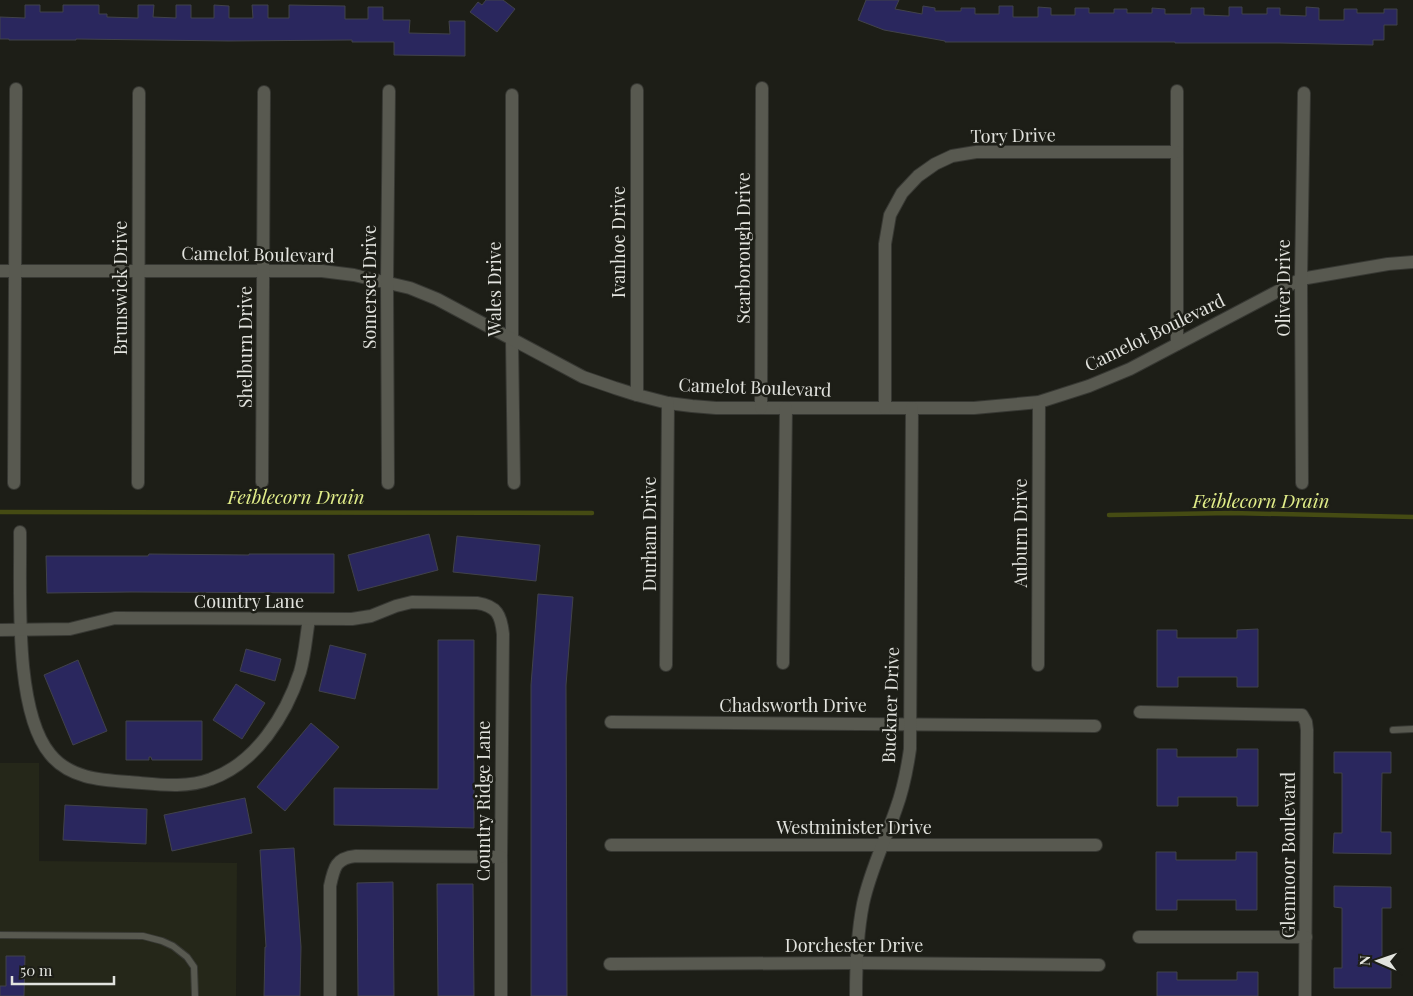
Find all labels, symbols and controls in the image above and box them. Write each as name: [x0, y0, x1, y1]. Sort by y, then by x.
street label: Tory Drive: [970, 122, 1056, 148]
street label: Scarborough Drive: [731, 172, 755, 324]
street label: Ivanhoe Drive: [606, 186, 630, 298]
street label: Brunswick Drive: [108, 221, 132, 355]
street label: Somerset Drive: [357, 225, 381, 349]
street label: Oliver Drive: [1271, 239, 1295, 337]
street label: Camelot Boulevard: [181, 241, 335, 267]
street label: Wales Drive: [482, 241, 506, 338]
street label: Shelburn Drive: [233, 286, 257, 408]
street label: Camelot Boulevard: [1080, 288, 1229, 376]
street label: Camelot Boulevard: [678, 372, 833, 402]
street label: Durham Drive: [637, 476, 661, 592]
street label: Auburn Drive: [1008, 478, 1032, 589]
water label: Feiblecorn Drain: [227, 483, 364, 509]
water label: Feiblecorn Drain: [1192, 487, 1329, 513]
street label: Country Lane: [194, 589, 304, 613]
street label: Buckner Drive: [876, 646, 904, 764]
street label: Chadsworth Drive: [719, 693, 867, 717]
street label: Country Ridge Lane: [471, 721, 495, 881]
street label: Glenmoor Boulevard: [1276, 771, 1300, 938]
street label: Westminister Drive: [775, 815, 932, 839]
street label: Dorchester Drive: [785, 933, 923, 957]
north arrow: [1353, 936, 1403, 986]
scale bar: [12, 954, 115, 986]
text: N: [1355, 955, 1374, 966]
text: 50 m: [20, 960, 53, 980]

